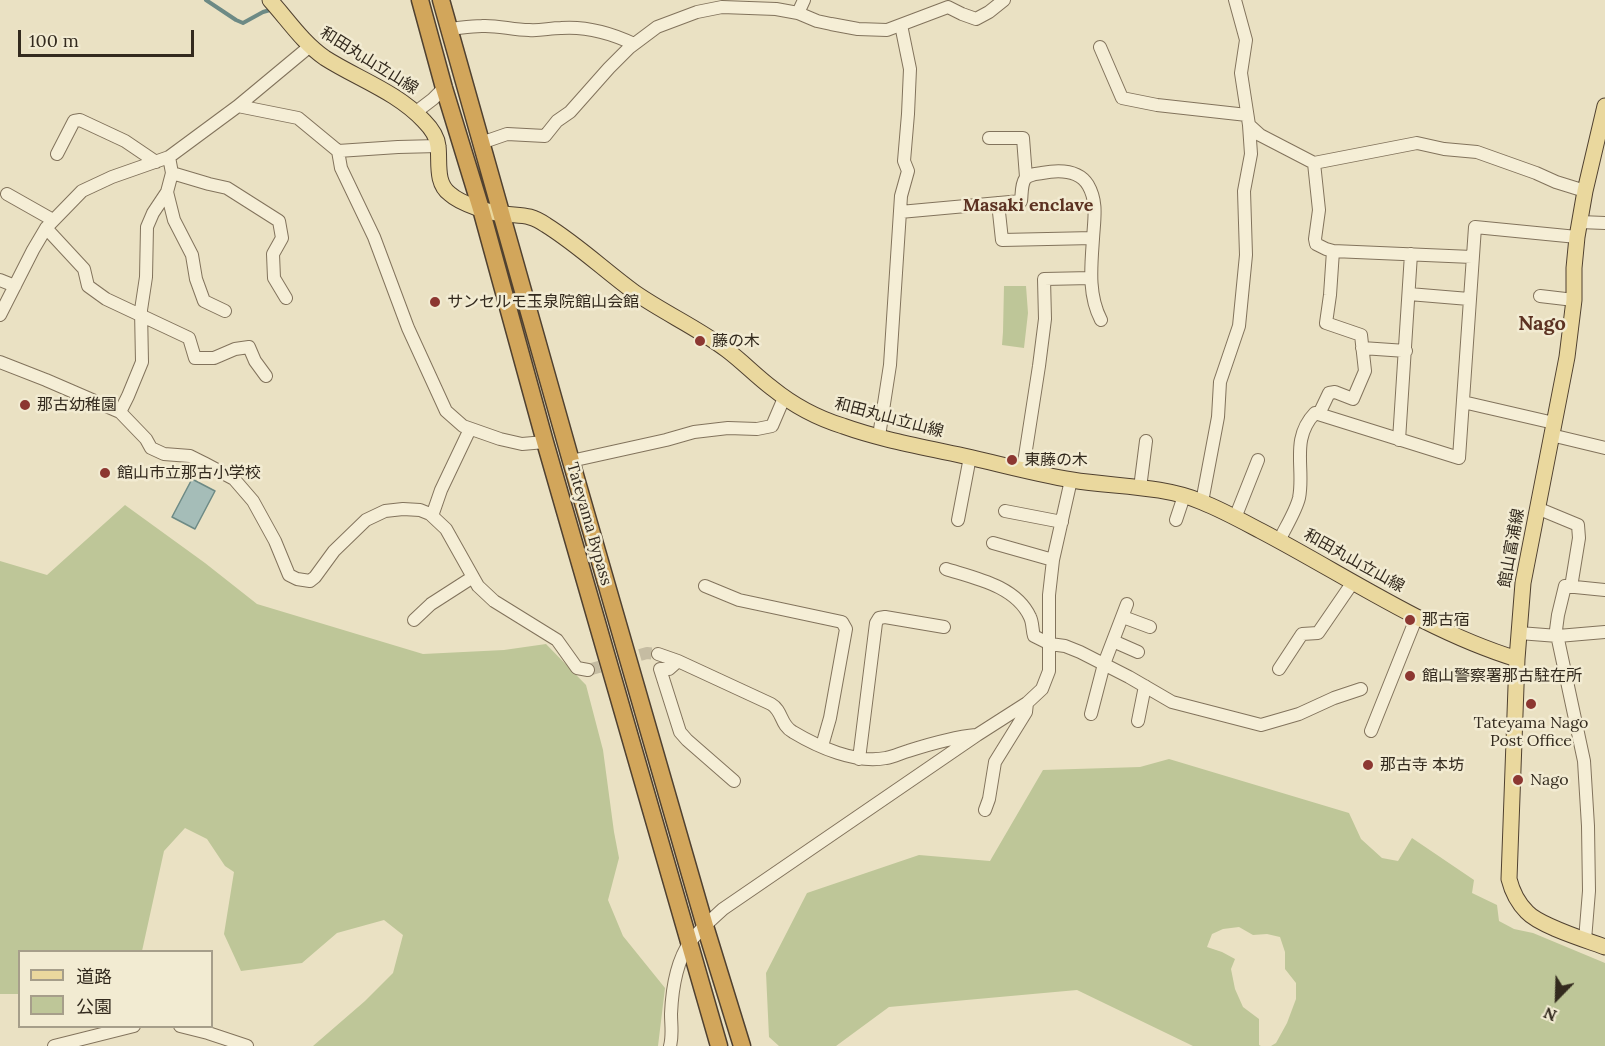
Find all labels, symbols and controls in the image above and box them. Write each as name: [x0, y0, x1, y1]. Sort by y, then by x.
scale bar: [21, 18, 196, 56]
street label: 和田丸山立山線: [316, 23, 422, 99]
text: 100 m: [29, 29, 79, 52]
district label: Masaki enclave: [963, 195, 1093, 217]
place label: サンセルモ玉泉院館山会館: [447, 292, 639, 312]
marker: サンセルモ玉泉院館山会館: [428, 295, 442, 309]
district label: Nago: [1518, 312, 1566, 336]
place label: 藤の木: [712, 331, 760, 351]
marker: 藤の木: [693, 334, 707, 348]
street label: 和田丸山立山線: [832, 394, 946, 442]
place label: 那古幼稚園: [37, 395, 117, 415]
marker: 那古幼稚園: [18, 398, 32, 412]
place label: 東藤の木: [1024, 450, 1088, 470]
marker: 東藤の木: [1005, 453, 1019, 467]
street label: Tateyama Bypass: [562, 460, 616, 588]
place label: 館山市立那古小学校: [117, 463, 261, 483]
marker: 館山市立那古小学校: [98, 466, 112, 480]
street label: 館山富浦線: [1496, 507, 1528, 589]
street label: 和田丸山立山線: [1300, 525, 1408, 597]
place label: 那古宿: [1422, 610, 1470, 630]
marker: 那古宿: [1403, 613, 1417, 627]
place label: 館山警察署那古駐在所: [1422, 666, 1582, 686]
marker: 館山警察署那古駐在所: [1403, 669, 1417, 683]
marker: Tateyama Nago Post Office: [1524, 697, 1538, 711]
place label: Tateyama Nago Post Office: [1474, 713, 1588, 751]
place label: 那古寺 本坊: [1380, 755, 1464, 775]
marker: 那古寺 本坊: [1361, 758, 1375, 772]
place label: Nago: [1530, 770, 1568, 790]
marker: Nago: [1511, 773, 1525, 787]
legend: [18, 950, 213, 1028]
text: 道路: [76, 965, 112, 988]
north arrow: [1527, 968, 1587, 1028]
text: 公園: [76, 995, 112, 1018]
text: N: [1540, 1003, 1560, 1026]

